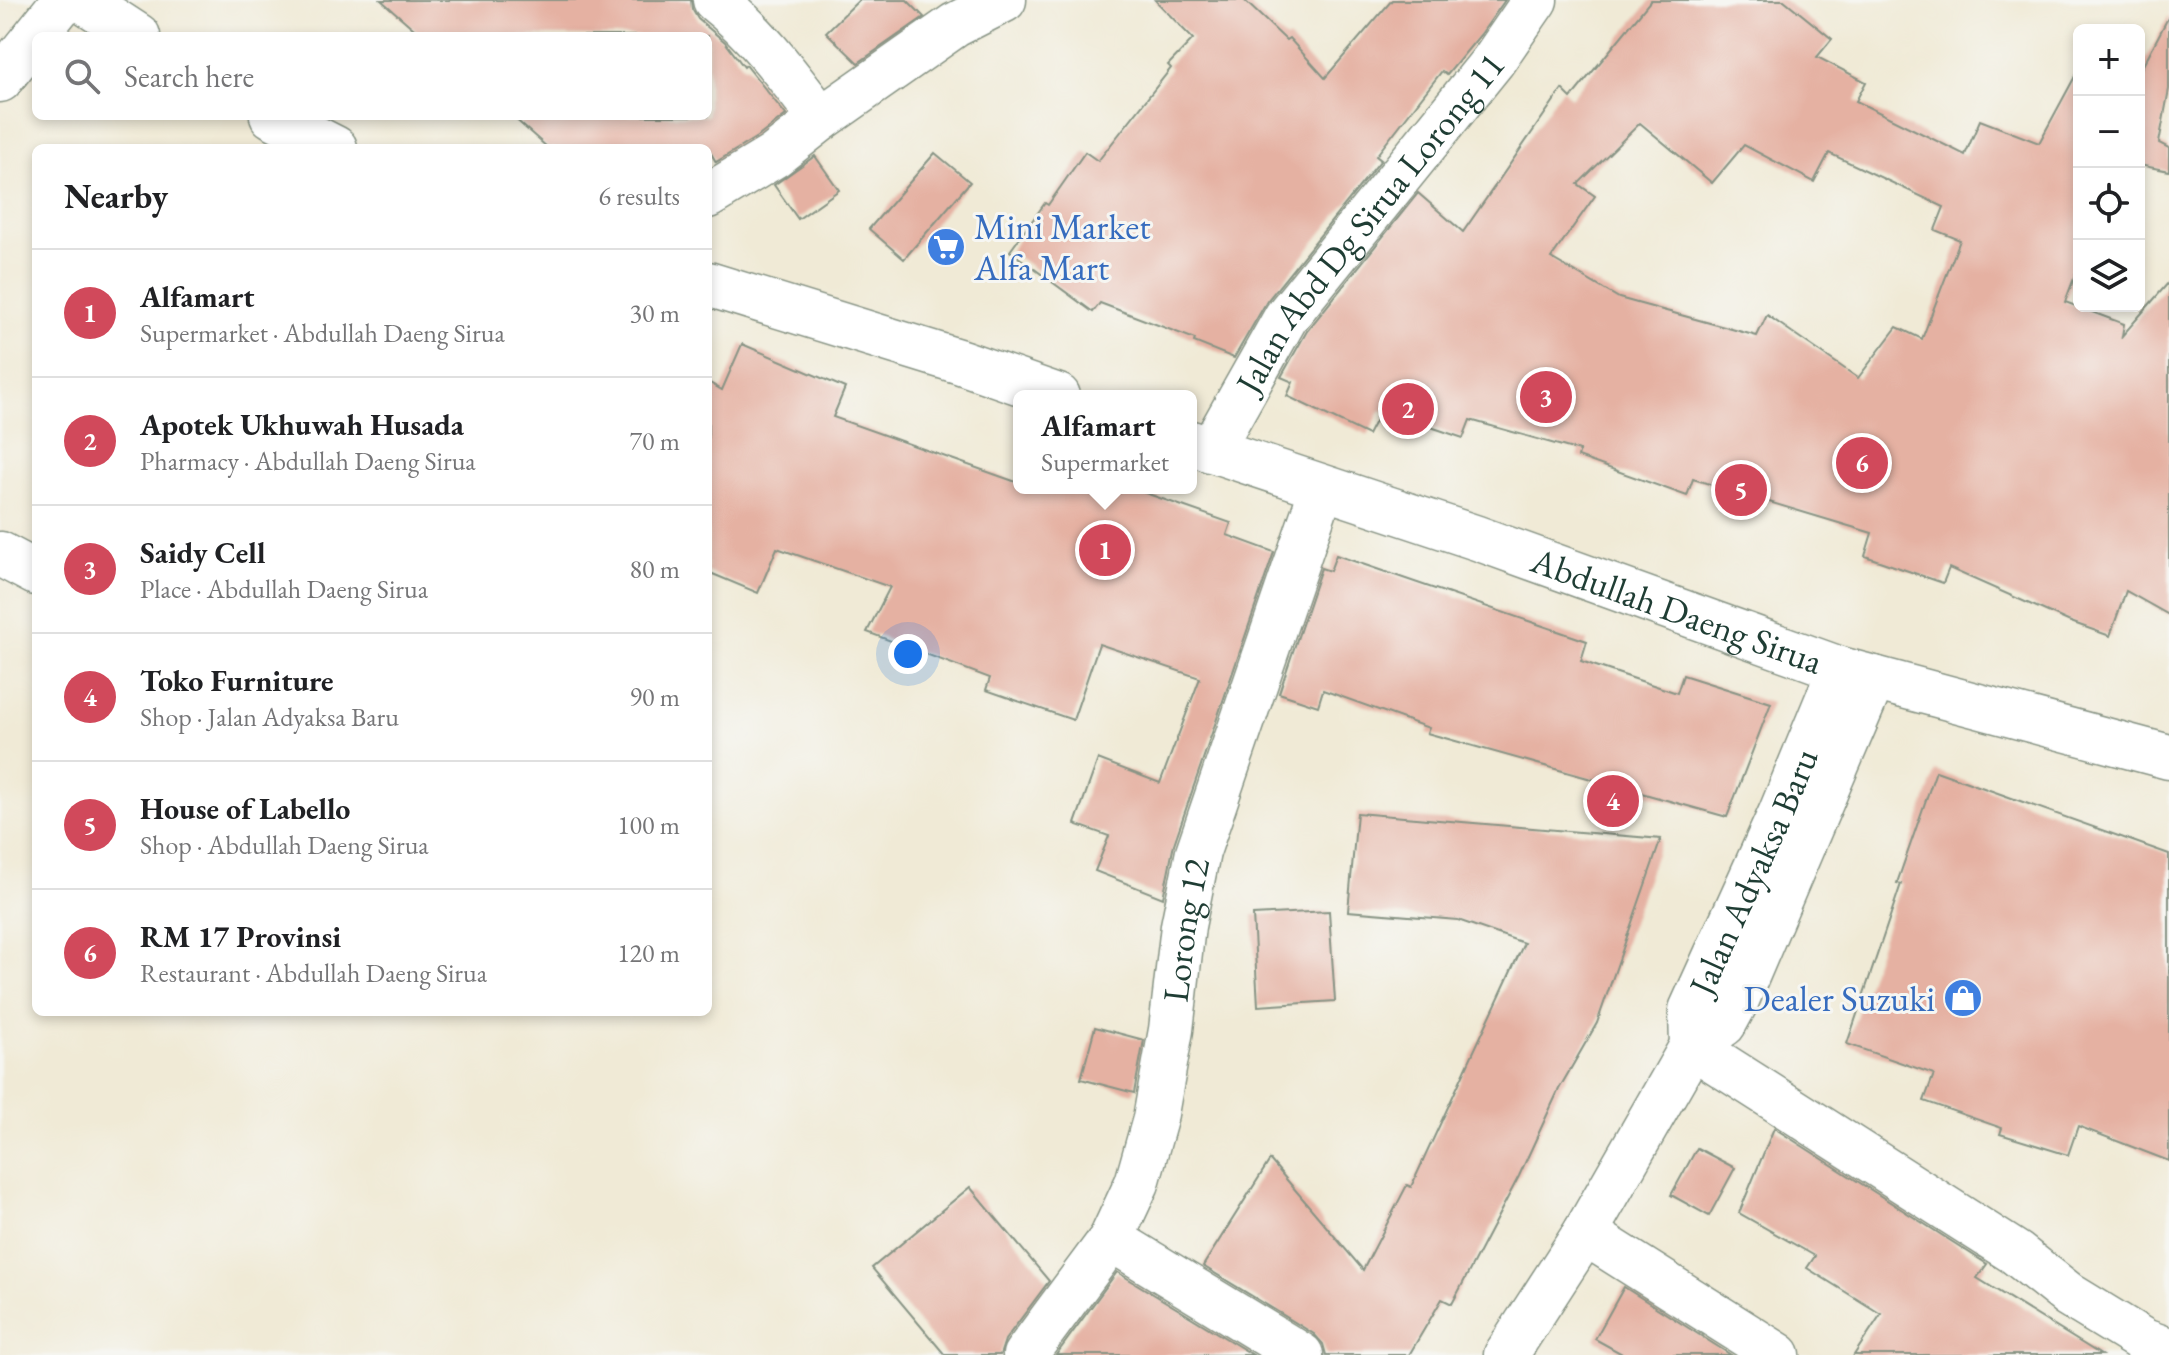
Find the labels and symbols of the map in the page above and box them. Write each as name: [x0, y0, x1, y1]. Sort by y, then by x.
street label: Jalan Abd Dg Sirua Lorong 11: [1223, 43, 1515, 404]
place label: Mini Market Alfa Mart: [973, 203, 1151, 291]
supermarket icon: Mini Market Alfa Mart: [925, 226, 967, 268]
pin: 3: [1520, 367, 1572, 427]
pin: 2: [1382, 379, 1434, 439]
pin: 6: [1836, 433, 1888, 493]
pin: 5: [1715, 460, 1767, 520]
pin: 1: [1079, 520, 1131, 580]
street label: Abdullah Daeng Sirua: [1524, 536, 1830, 685]
your location: [888, 634, 928, 674]
street label: Jalan Adyaksa Baru: [1677, 741, 1829, 1005]
pin: 4: [1587, 771, 1639, 831]
street label: Lorong 12: [1151, 854, 1220, 1005]
place label: Dealer Suzuki: [1744, 975, 1935, 1022]
shop icon: Dealer Suzuki: [1942, 977, 1984, 1019]

